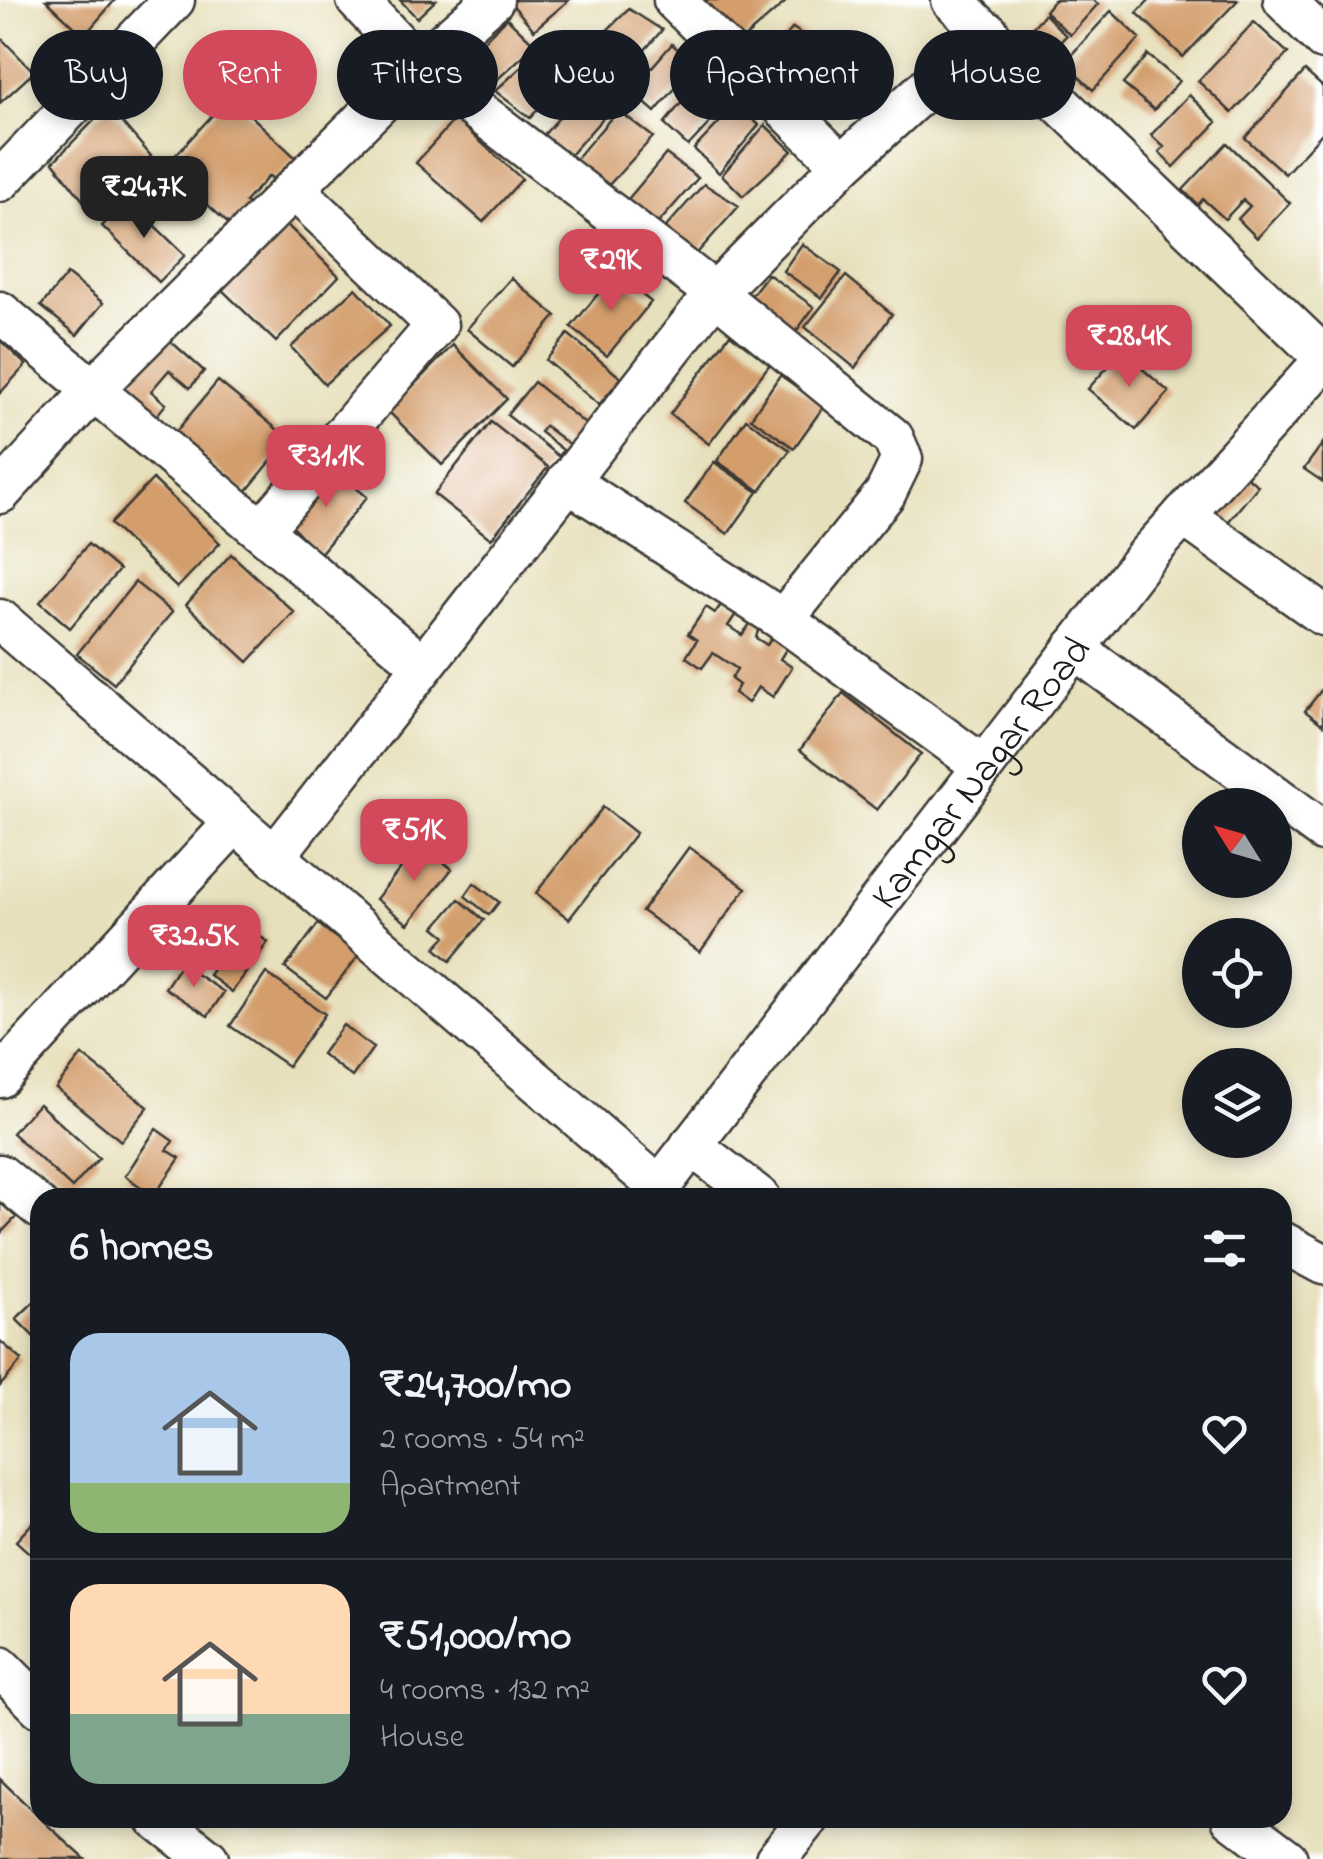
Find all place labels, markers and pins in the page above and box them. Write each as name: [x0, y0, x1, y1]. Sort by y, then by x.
pin: ₹24.7K: [63, 156, 225, 241]
pin: ₹29K: [552, 229, 670, 314]
pin: ₹28.4K: [1048, 305, 1210, 390]
pin: ₹31.1K: [245, 425, 407, 510]
pin: ₹51K: [355, 799, 473, 884]
pin: ₹32.5K: [113, 905, 275, 990]

